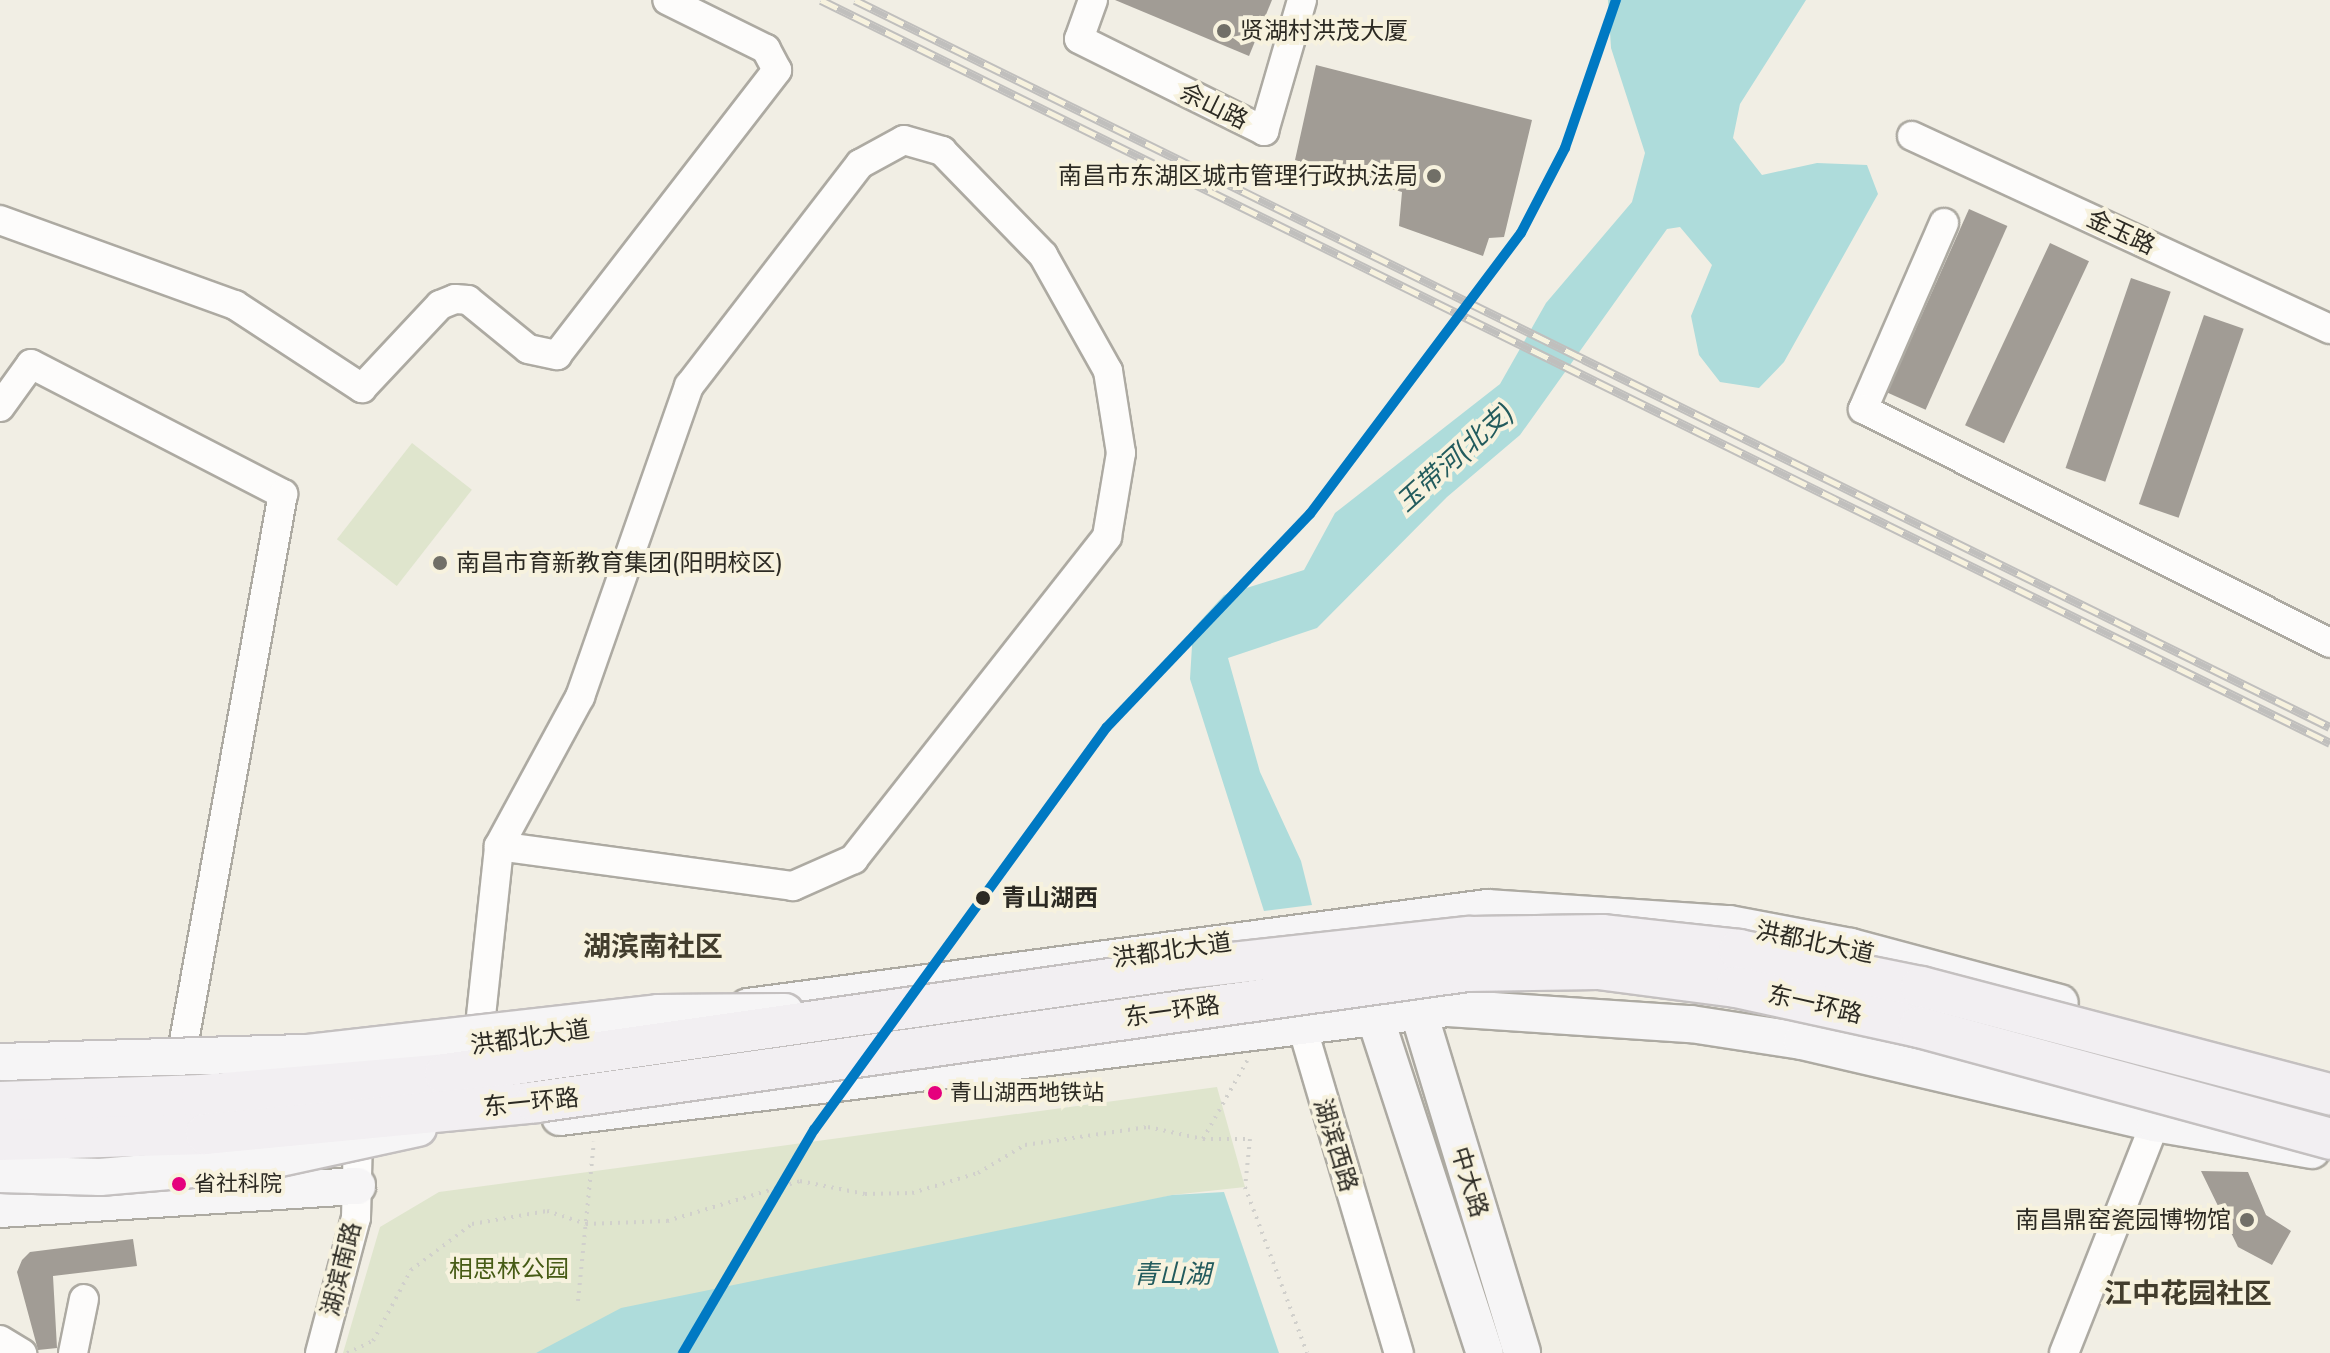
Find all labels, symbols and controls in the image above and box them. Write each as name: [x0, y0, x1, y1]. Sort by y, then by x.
place label: 贤湖村洪茂大厦: [1240, 17, 1408, 45]
marker: 贤湖村洪茂大厦: [1215, 22, 1233, 40]
street label: 佘山路: [1175, 77, 1253, 135]
place label: 南昌市东湖区城市管理行政执法局: [1058, 162, 1418, 190]
marker: 南昌市东湖区城市管理行政执法局: [1425, 167, 1443, 185]
street label: 金玉路: [2082, 204, 2160, 260]
water label: 玉带河(北支): [1390, 398, 1520, 518]
place label: 南昌市育新教育集团(阳明校区): [456, 549, 783, 577]
marker: 南昌市育新教育集团(阳明校区): [431, 554, 449, 572]
place label: 青山湖西: [1002, 884, 1098, 912]
marker: 青山湖西: [971, 886, 995, 910]
street label: 洪都北大道: [1753, 915, 1877, 969]
street label: 洪都北大道: [1111, 927, 1233, 973]
district label: 湖滨南社区: [583, 930, 723, 964]
street label: 东一环路: [1765, 979, 1865, 1029]
street label: 东一环路: [1122, 990, 1222, 1032]
street label: 洪都北大道: [469, 1014, 591, 1060]
place label: 青山湖西地铁站: [950, 1080, 1104, 1106]
street label: 东一环路: [482, 1083, 580, 1121]
marker: 青山湖西地铁站: [927, 1085, 943, 1101]
street label: 湖滨西路: [1308, 1095, 1364, 1195]
street label: 中大路: [1446, 1143, 1494, 1221]
place label: 省社科院: [194, 1171, 282, 1197]
marker: 省社科院: [171, 1176, 187, 1192]
place label: 南昌鼎窑瓷园博物馆: [2015, 1206, 2231, 1234]
marker: 南昌鼎窑瓷园博物馆: [2238, 1211, 2256, 1229]
street label: 湖滨南路: [315, 1219, 367, 1319]
park label: 相思林公园: [449, 1255, 569, 1283]
water label: 青山湖: [1133, 1259, 1211, 1291]
district label: 江中花园社区: [2104, 1277, 2272, 1311]

